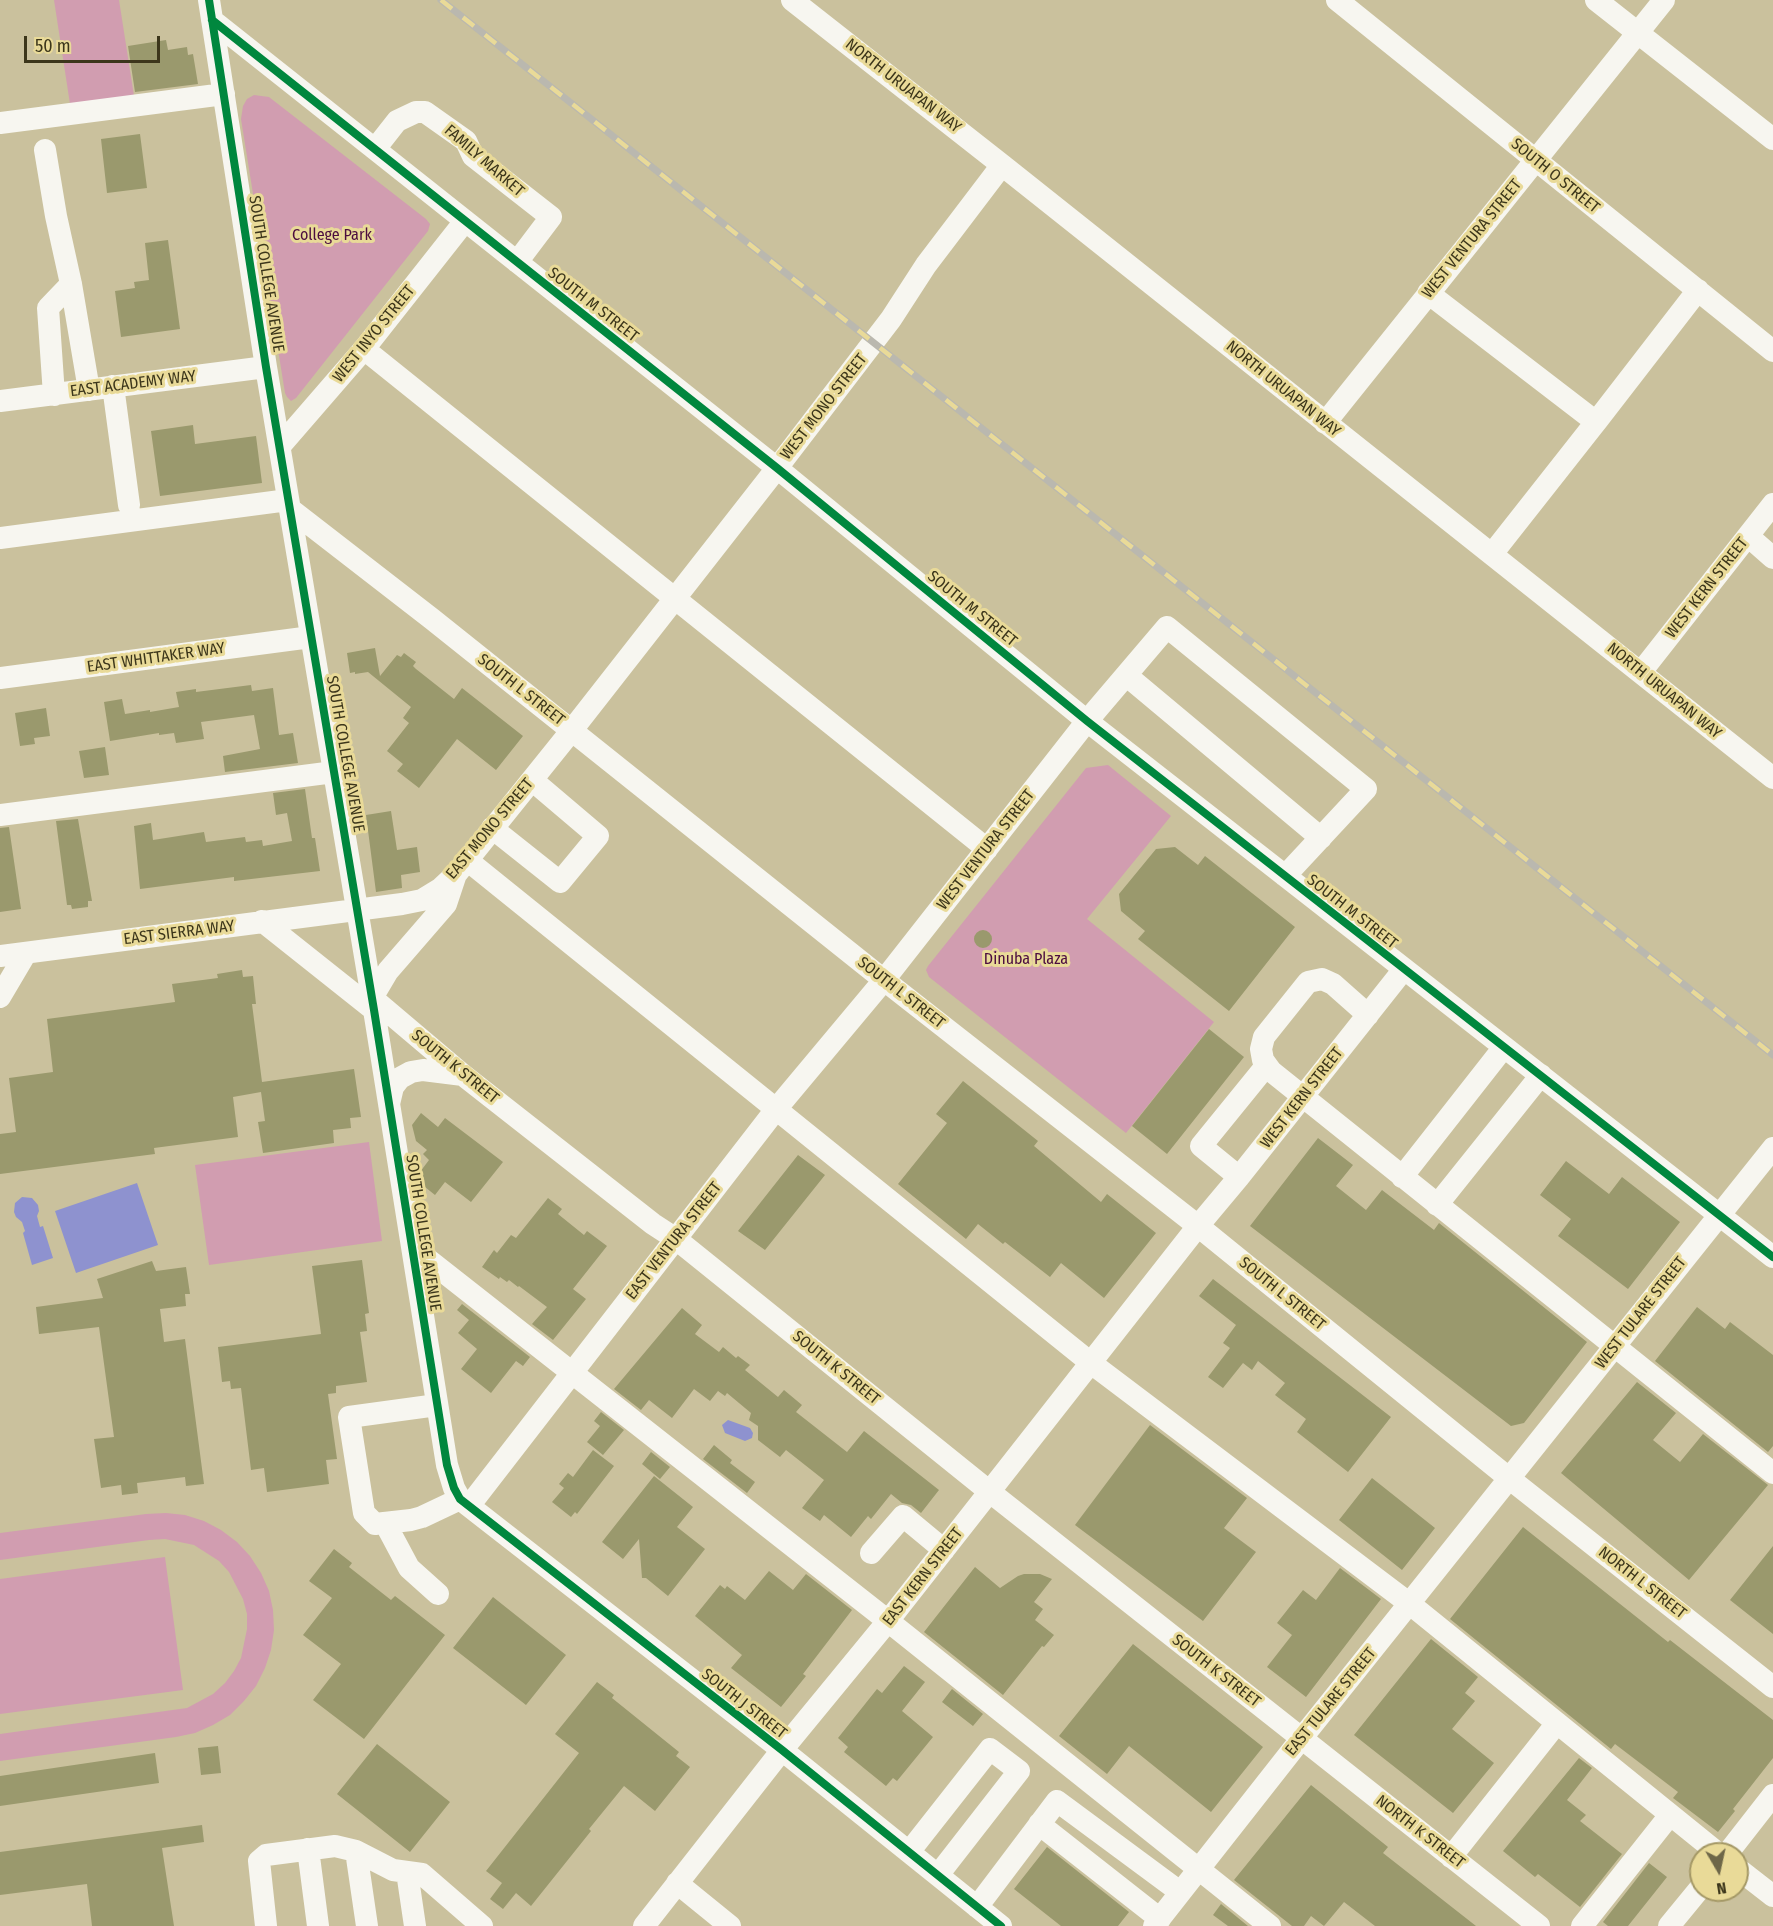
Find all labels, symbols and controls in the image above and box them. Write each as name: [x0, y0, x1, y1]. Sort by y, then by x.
scale bar: [27, 24, 164, 62]
text: 50 m: [35, 35, 71, 57]
street label: NORTH URUAPAN WAY: [841, 35, 965, 137]
street label: FAMILY MARKET: [440, 121, 528, 201]
street label: SOUTH O STREET: [1507, 134, 1603, 218]
street label: WEST VENTURA STREET: [1418, 176, 1526, 302]
street label: SOUTH COLLEGE AVENUE: [244, 194, 288, 354]
park label: College Park: [292, 226, 372, 246]
street label: SOUTH M STREET: [544, 264, 642, 346]
street label: WEST INYO STREET: [329, 282, 419, 386]
street label: NORTH URUAPAN WAY: [1222, 337, 1344, 441]
street label: WEST MONO STREET: [777, 350, 871, 464]
street label: EAST ACADEMY WAY: [69, 367, 197, 401]
street label: WEST KERN STREET: [1662, 534, 1752, 642]
street label: SOUTH M STREET: [923, 567, 1021, 651]
street label: EAST WHITTAKER WAY: [86, 639, 226, 677]
street label: NORTH URUAPAN WAY: [1603, 639, 1725, 743]
street label: SOUTH L STREET: [474, 650, 568, 730]
street label: SOUTH COLLEGE AVENUE: [322, 674, 368, 834]
street label: EAST MONO STREET: [442, 775, 538, 883]
street label: WEST VENTURA STREET: [933, 786, 1039, 914]
street label: SOUTH M STREET: [1303, 871, 1401, 953]
street label: EAST SIERRA WAY: [122, 917, 236, 949]
park label: Dinuba Plaza: [984, 950, 1068, 970]
street label: SOUTH L STREET: [854, 953, 948, 1033]
street label: SOUTH K STREET: [408, 1026, 502, 1108]
street label: WEST KERN STREET: [1257, 1044, 1347, 1152]
street label: SOUTH COLLEGE AVENUE: [401, 1153, 445, 1313]
street label: EAST VENTURA STREET: [622, 1178, 726, 1304]
street label: SOUTH L STREET: [1235, 1253, 1329, 1335]
street label: WEST TULARE STREET: [1591, 1253, 1691, 1373]
street label: SOUTH K STREET: [789, 1327, 883, 1409]
street label: EAST KERN STREET: [879, 1524, 967, 1630]
street label: NORTH L STREET: [1594, 1543, 1690, 1623]
street label: SOUTH K STREET: [1168, 1631, 1264, 1711]
street label: EAST TULARE STREET: [1282, 1644, 1380, 1760]
street label: SOUTH J STREET: [698, 1665, 790, 1743]
street label: NORTH K STREET: [1372, 1791, 1468, 1873]
north arrow: [1689, 1842, 1749, 1902]
text: N: [1715, 1878, 1728, 1898]

